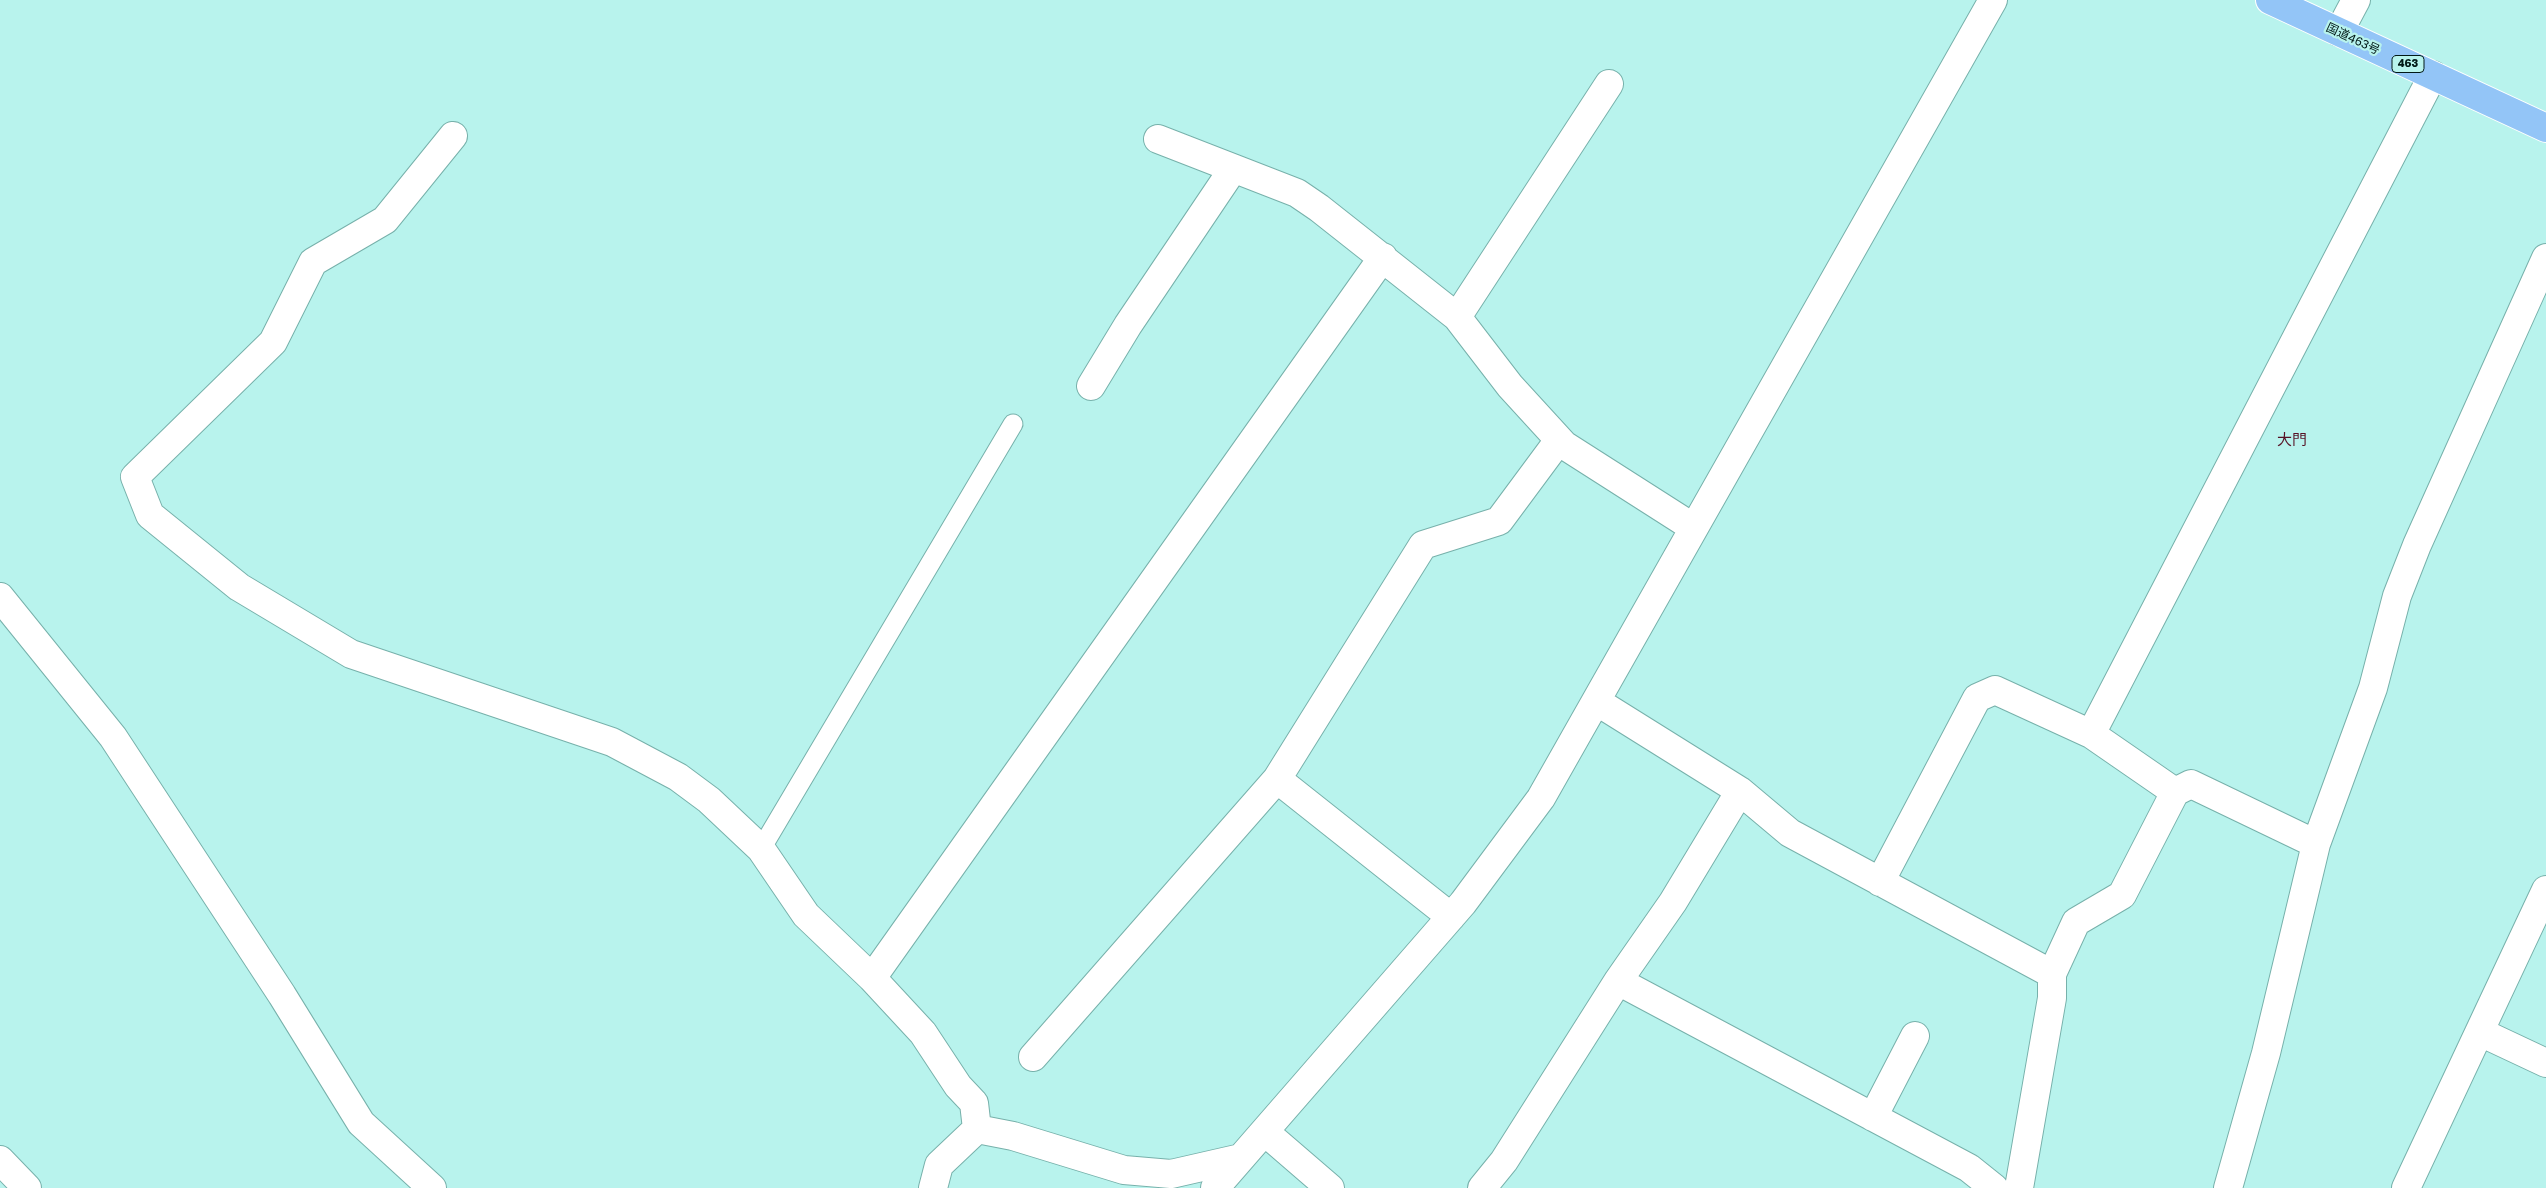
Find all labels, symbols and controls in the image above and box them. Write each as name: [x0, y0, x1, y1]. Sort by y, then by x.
street label: 国道463号: [2324, 20, 2382, 58]
road number: 463: [2392, 56, 2424, 72]
district label: 大門: [2277, 431, 2307, 449]

